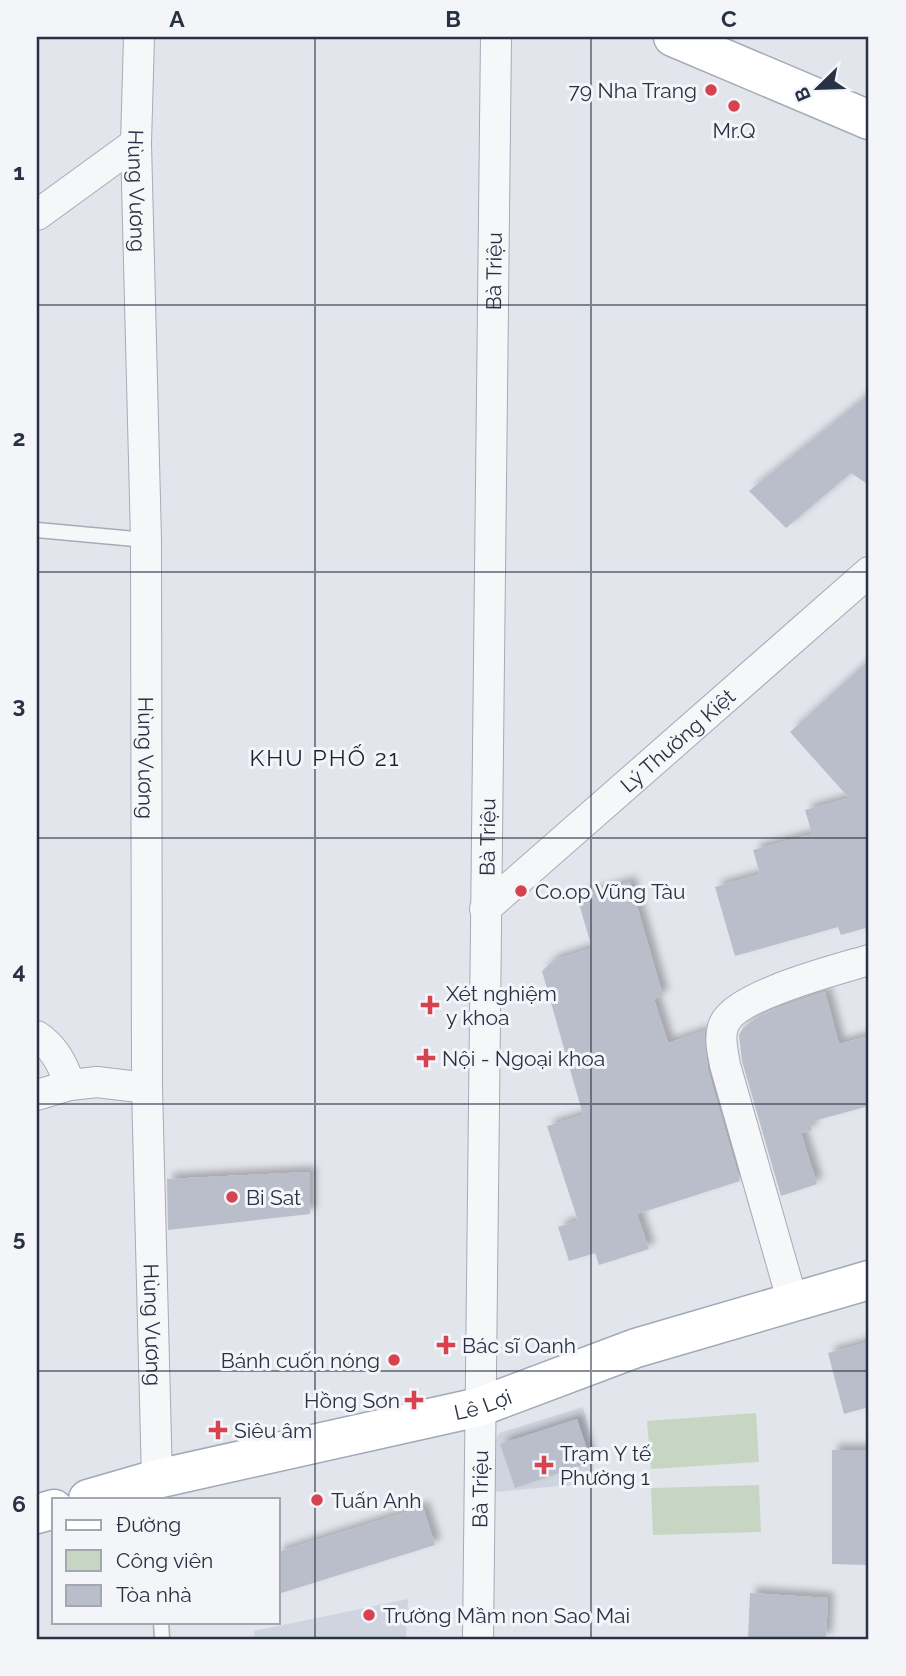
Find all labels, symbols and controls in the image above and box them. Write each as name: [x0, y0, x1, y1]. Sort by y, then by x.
text: A: [169, 5, 185, 32]
text: B: [445, 5, 461, 32]
text: C: [721, 5, 737, 32]
north arrow: [783, 52, 853, 122]
place label: 79 Nha Trang: [569, 78, 697, 103]
marker: 79 Nha Trang: [703, 82, 719, 98]
text: B: [790, 84, 815, 105]
marker: Mr.Q: [726, 98, 742, 114]
place label: Mr.Q: [712, 118, 756, 143]
street label: Hùng Vương: [123, 129, 151, 252]
text: 1: [13, 158, 25, 185]
street label: Bà Triệu: [480, 232, 506, 310]
text: 2: [13, 424, 25, 451]
street label: Lý Thường Kiệt: [615, 683, 740, 797]
text: 3: [13, 691, 25, 718]
street label: Hùng Vương: [134, 697, 159, 819]
district label: KHU PHỐ 21: [249, 744, 401, 771]
street label: Bà Triệu: [474, 798, 500, 876]
place label: Co.op Vũng Tàu: [535, 879, 686, 904]
marker: Co.op Vũng Tàu: [513, 883, 529, 899]
text: 4: [12, 957, 26, 984]
place label: Xét nghiệm y khoa: [446, 981, 557, 1030]
marker: Xét nghiệm y khoa: [420, 995, 440, 1015]
place label: Nội - Ngoại khoa: [442, 1046, 605, 1071]
marker: Nội - Ngoại khoa: [416, 1048, 436, 1068]
place label: Bi Sat: [246, 1185, 301, 1210]
marker: Bi Sat: [224, 1189, 240, 1205]
text: 5: [13, 1224, 26, 1251]
street label: Hùng Vương: [139, 1263, 167, 1386]
place label: Bác sĩ Oanh: [462, 1333, 576, 1358]
marker: Bác sĩ Oanh: [436, 1335, 456, 1355]
place label: Bánh cuốn nóng: [221, 1348, 380, 1373]
marker: Bánh cuốn nóng: [386, 1352, 402, 1368]
street label: Lê Lợi: [452, 1383, 515, 1425]
place label: Hồng Sơn: [304, 1388, 400, 1413]
marker: Hồng Sơn: [406, 1392, 422, 1408]
place label: Siêu âm: [234, 1418, 312, 1443]
marker: Siêu âm: [208, 1420, 228, 1440]
place label: Trạm Y tế Phường 1: [560, 1441, 651, 1490]
street label: Bà Triệu: [467, 1450, 493, 1528]
marker: Trạm Y tế Phường 1: [534, 1455, 554, 1475]
place label: Tuấn Anh: [331, 1488, 422, 1513]
text: 6: [12, 1490, 26, 1517]
marker: Tuấn Anh: [309, 1492, 325, 1508]
legend: [52, 1498, 280, 1624]
text: Đường: [116, 1512, 181, 1537]
text: Công viên: [116, 1548, 213, 1573]
text: Tòa nhà: [116, 1582, 192, 1607]
place label: Trường Mầm non Sao Mai: [383, 1603, 630, 1628]
marker: Trường Mầm non Sao Mai: [361, 1607, 377, 1623]

